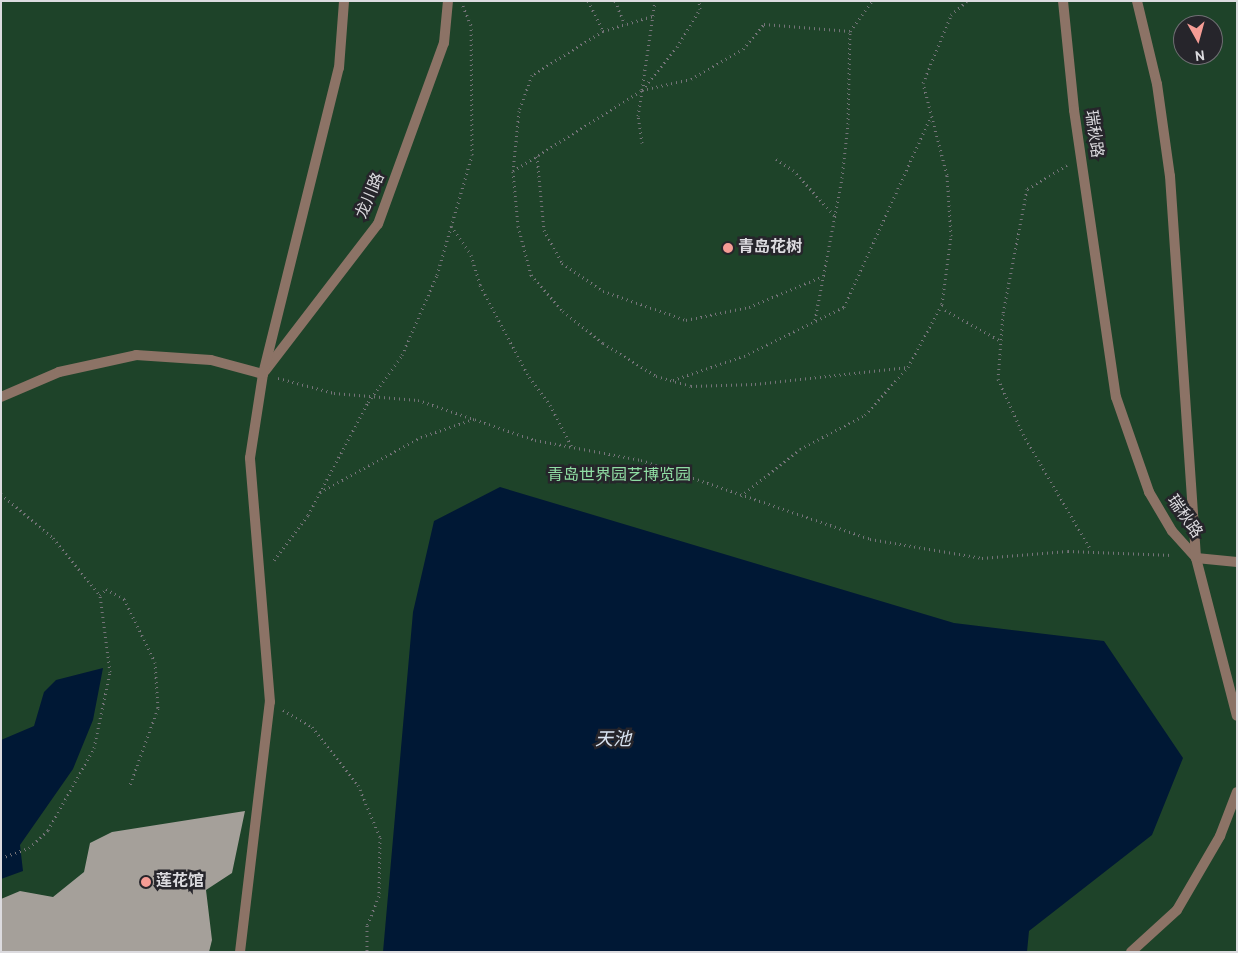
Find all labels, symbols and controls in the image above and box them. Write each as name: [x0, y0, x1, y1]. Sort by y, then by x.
north arrow: [1173, 15, 1223, 65]
text: N: [1194, 45, 1206, 63]
street label: 瑞秋路: [1080, 109, 1106, 159]
street label: 龙川路: [353, 170, 389, 222]
place label: 青岛花树: [738, 238, 802, 258]
marker: 青岛花树: [722, 242, 734, 254]
park label: 青岛世界园艺博览园: [547, 466, 691, 486]
street label: 瑞秋路: [1162, 492, 1206, 542]
water label: 天池: [595, 730, 631, 752]
place label: 莲花馆: [156, 872, 204, 892]
marker: 莲花馆: [140, 876, 152, 888]

